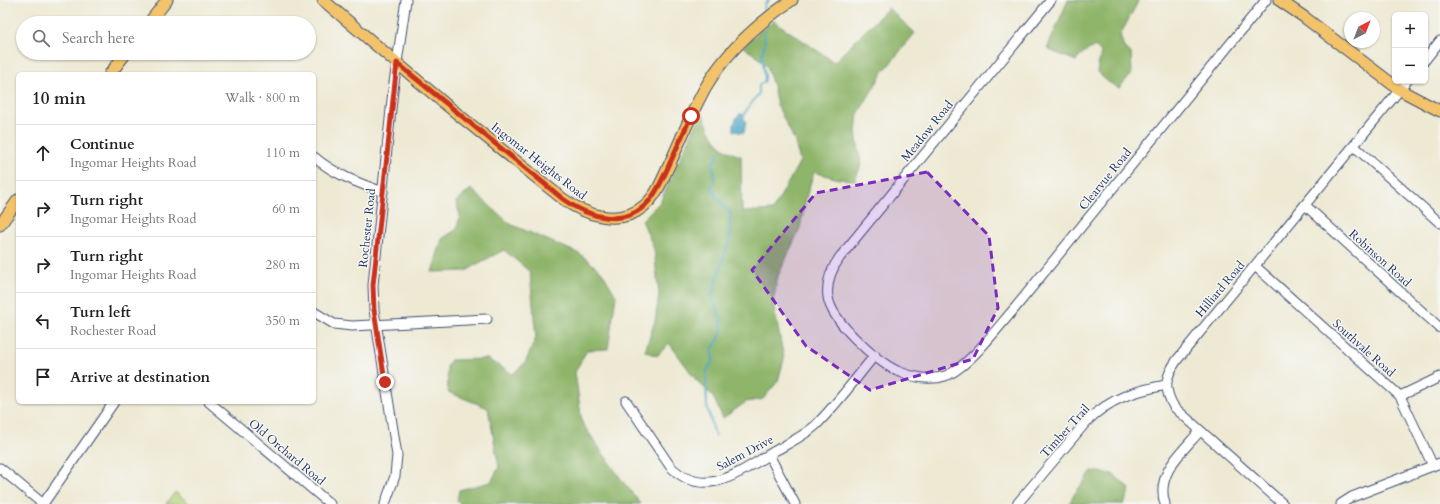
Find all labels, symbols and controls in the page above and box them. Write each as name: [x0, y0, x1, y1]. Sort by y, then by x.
north arrow: [1344, 12, 1380, 48]
map controls: [1392, 12, 1428, 84]
button: +: [1392, 12, 1428, 48]
search box: [16, 16, 316, 60]
icon: search: [30, 27, 52, 49]
text: Search here: [62, 28, 135, 48]
button: −: [1392, 48, 1428, 84]
text: 10 min: [32, 87, 86, 110]
text: Walk · 800 m: [225, 89, 300, 107]
street label: Meadow Road: [897, 97, 957, 165]
route start: [682, 107, 700, 125]
street label: Ingomar Heights Road: [488, 119, 590, 204]
text: Continue: [70, 134, 135, 154]
icon: ahead: [32, 142, 54, 164]
text: 110 m: [266, 144, 300, 162]
street label: Clearvue Road: [1075, 144, 1135, 213]
text: Ingomar Heights Road: [70, 154, 196, 172]
street label: Rochester Road: [355, 187, 379, 268]
text: Turn right: [70, 190, 143, 210]
icon: right: [32, 198, 54, 220]
text: 60 m: [272, 200, 300, 218]
text: Ingomar Heights Road: [70, 210, 196, 228]
street label: Robinson Road: [1346, 226, 1415, 291]
text: Turn right: [70, 246, 143, 266]
icon: right: [32, 254, 54, 276]
text: 280 m: [266, 256, 300, 274]
street label: Hilliard Road: [1192, 257, 1249, 320]
text: Ingomar Heights Road: [70, 266, 196, 284]
text: Turn left: [70, 302, 131, 322]
icon: left: [32, 310, 54, 332]
text: 350 m: [266, 312, 300, 330]
street label: Southvale Road: [1329, 316, 1399, 381]
text: Rochester Road: [70, 322, 156, 340]
icon: arrive: [32, 366, 54, 388]
text: Arrive at destination: [70, 367, 210, 387]
route end: [376, 373, 394, 391]
street label: Timber Trail: [1037, 401, 1093, 461]
street label: Old Orchard Road: [245, 415, 329, 489]
street label: Salem Drive: [714, 431, 776, 475]

